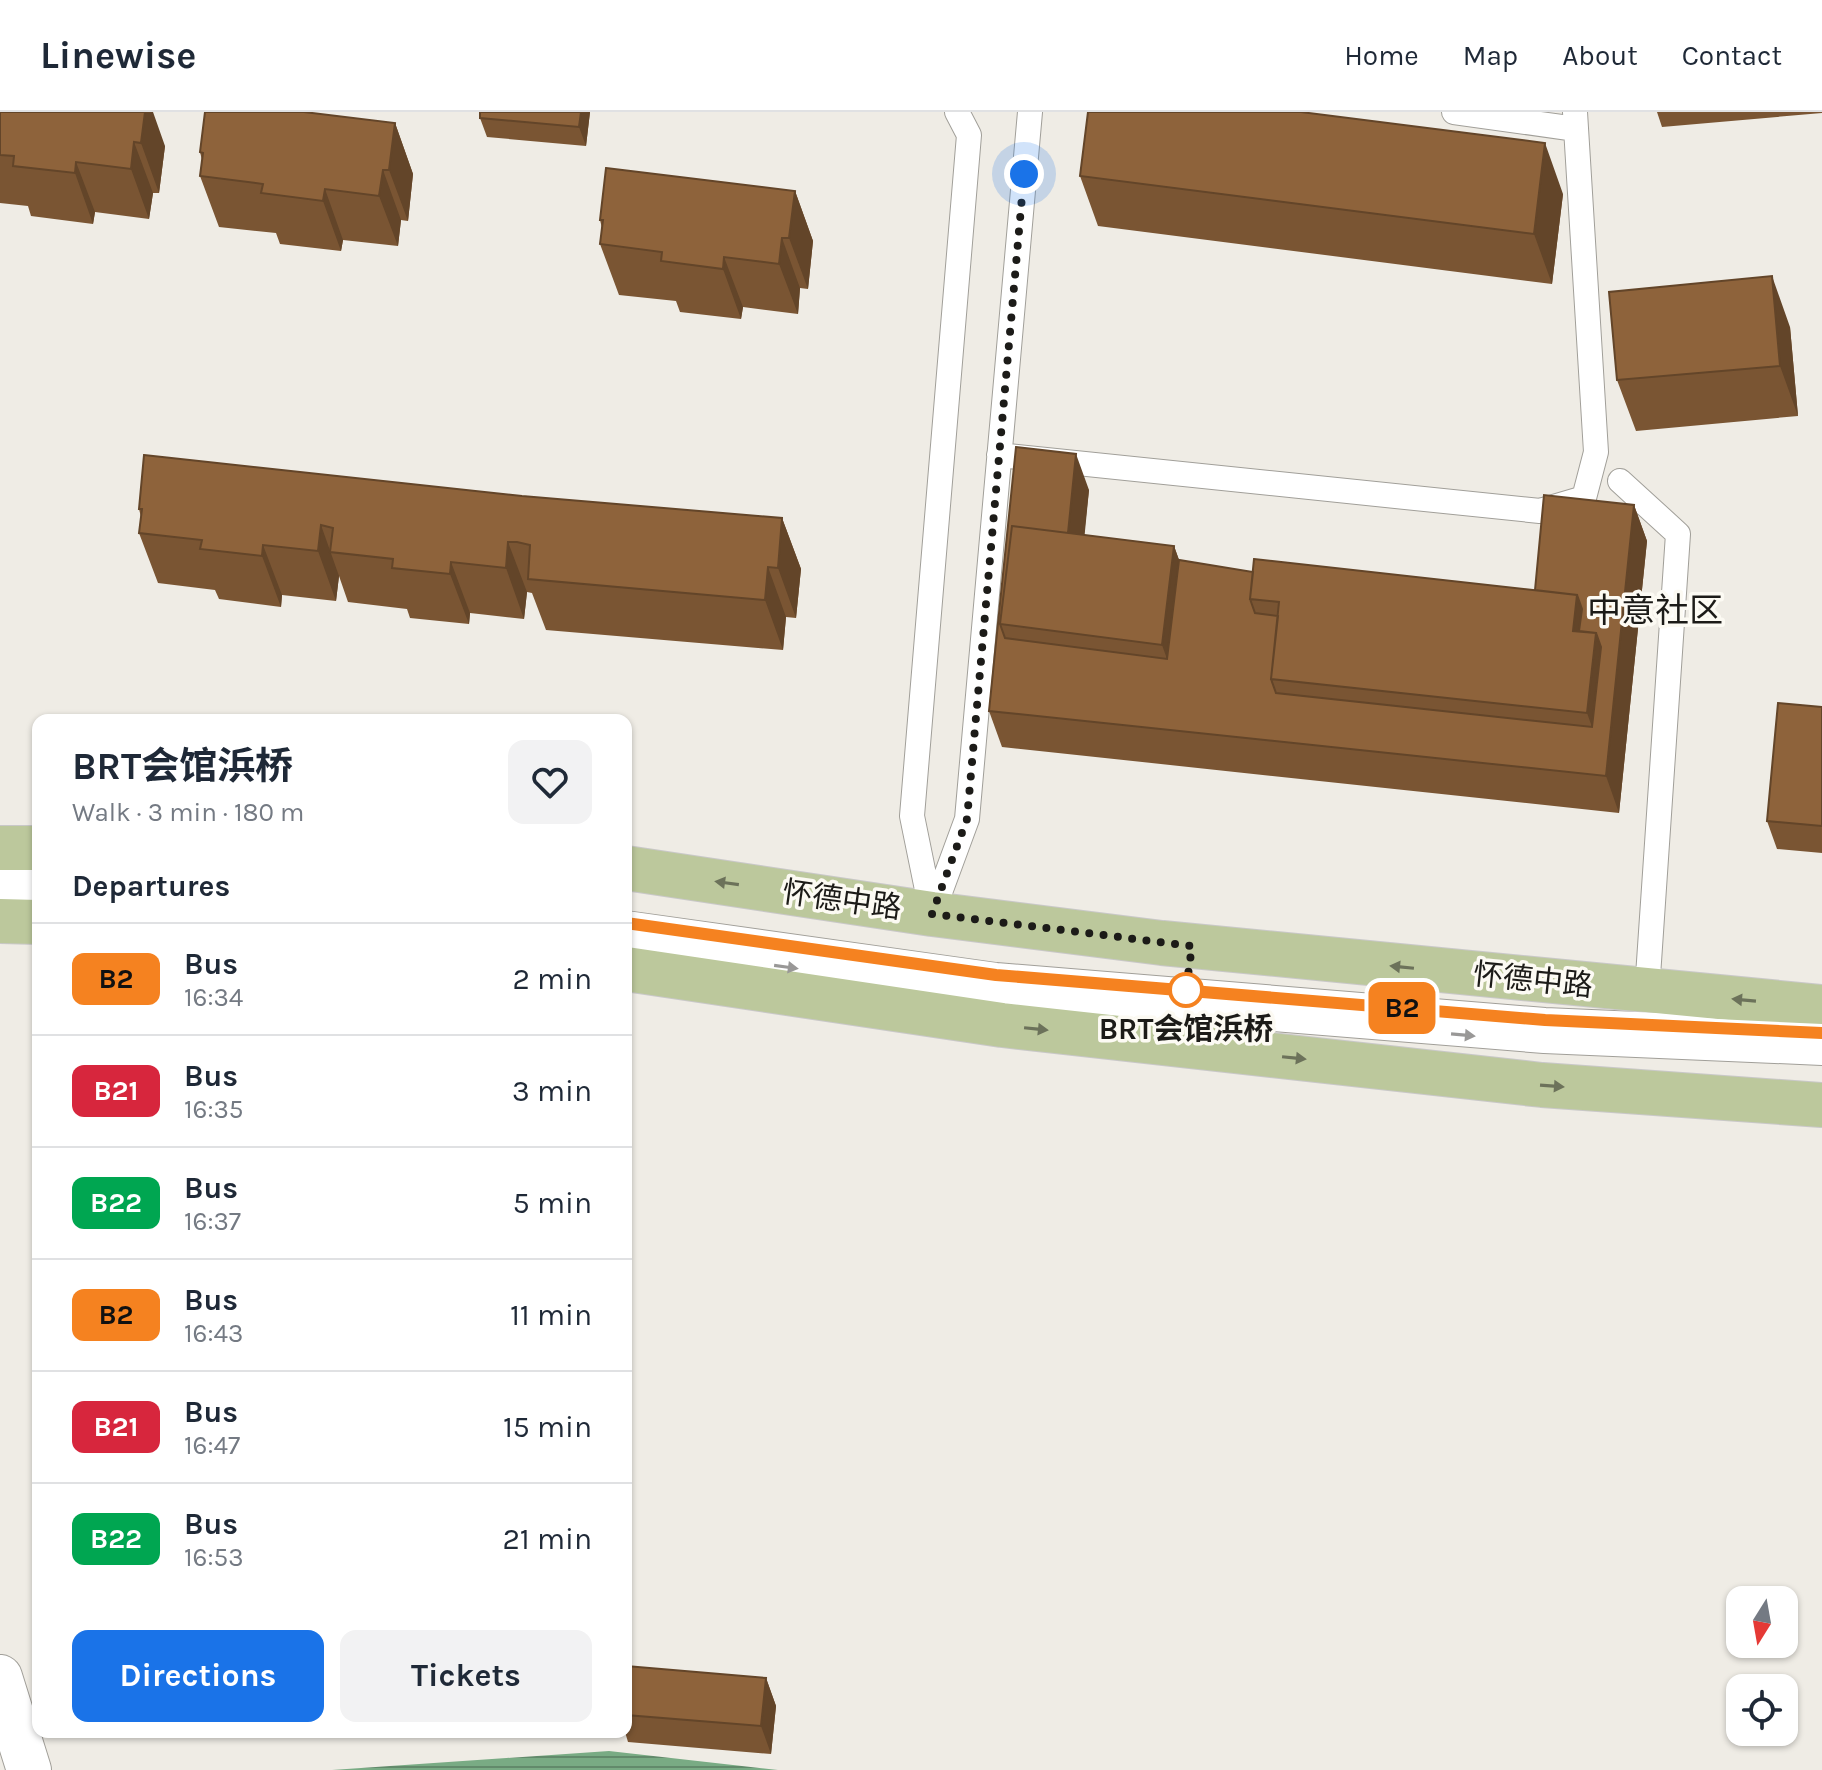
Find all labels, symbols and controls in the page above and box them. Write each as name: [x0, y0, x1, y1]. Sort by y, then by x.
text: Linewise: [40, 33, 197, 78]
text: Home: [1344, 39, 1419, 72]
text: Map: [1463, 39, 1518, 72]
text: About: [1562, 39, 1638, 72]
text: Contact: [1682, 39, 1782, 72]
your location: [1004, 154, 1044, 194]
district label: 中意社区: [1587, 591, 1723, 631]
button: heart: [508, 740, 592, 824]
text: BRT会馆浜桥: [72, 744, 293, 789]
text: Walk · 3 min · 180 m: [72, 797, 304, 828]
text: Departures: [72, 868, 230, 904]
street label: 怀德中路: [780, 874, 904, 926]
one-way arrow: [714, 876, 739, 889]
text: Bus: [184, 946, 238, 982]
street label: 怀德中路: [1471, 956, 1595, 1004]
one-way arrow: [1389, 960, 1414, 973]
text: 2 min: [512, 961, 592, 997]
one-way arrow: [774, 961, 799, 974]
text: B2: [98, 962, 134, 995]
marker: BRT会馆浜桥: [1169, 973, 1203, 1007]
text: 16:34: [184, 982, 243, 1013]
line badge: B2: [1366, 982, 1438, 1034]
text: B2: [1384, 991, 1420, 1024]
one-way arrow: [1731, 993, 1756, 1006]
place label: BRT会馆浜桥: [1099, 1011, 1273, 1047]
one-way arrow: [1023, 1023, 1048, 1036]
one-way arrow: [1451, 1029, 1476, 1042]
one-way arrow: [1282, 1051, 1307, 1064]
text: Bus: [184, 1058, 238, 1094]
text: 3 min: [512, 1073, 592, 1109]
text: B21: [93, 1074, 139, 1107]
one-way arrow: [1540, 1080, 1565, 1093]
text: 16:35: [184, 1094, 244, 1125]
text: Bus: [184, 1170, 238, 1206]
text: 5 min: [513, 1185, 592, 1221]
text: B22: [90, 1186, 142, 1219]
text: 16:37: [184, 1206, 241, 1237]
text: Bus: [184, 1282, 238, 1318]
text: 11 min: [510, 1297, 592, 1333]
text: B2: [98, 1298, 134, 1331]
text: 16:43: [184, 1318, 243, 1349]
text: Bus: [184, 1394, 238, 1430]
text: 15 min: [503, 1409, 592, 1445]
text: B21: [93, 1410, 139, 1443]
text: 16:47: [184, 1430, 240, 1461]
text: Bus: [184, 1506, 238, 1542]
text: 21 min: [502, 1521, 592, 1557]
text: B22: [90, 1522, 142, 1555]
text: 16:53: [184, 1542, 244, 1573]
north arrow: [1726, 1586, 1798, 1658]
map controls: [1726, 1586, 1798, 1746]
button: Directions: [72, 1630, 324, 1722]
button: Tickets: [340, 1630, 592, 1722]
button: locate: [1726, 1674, 1798, 1746]

